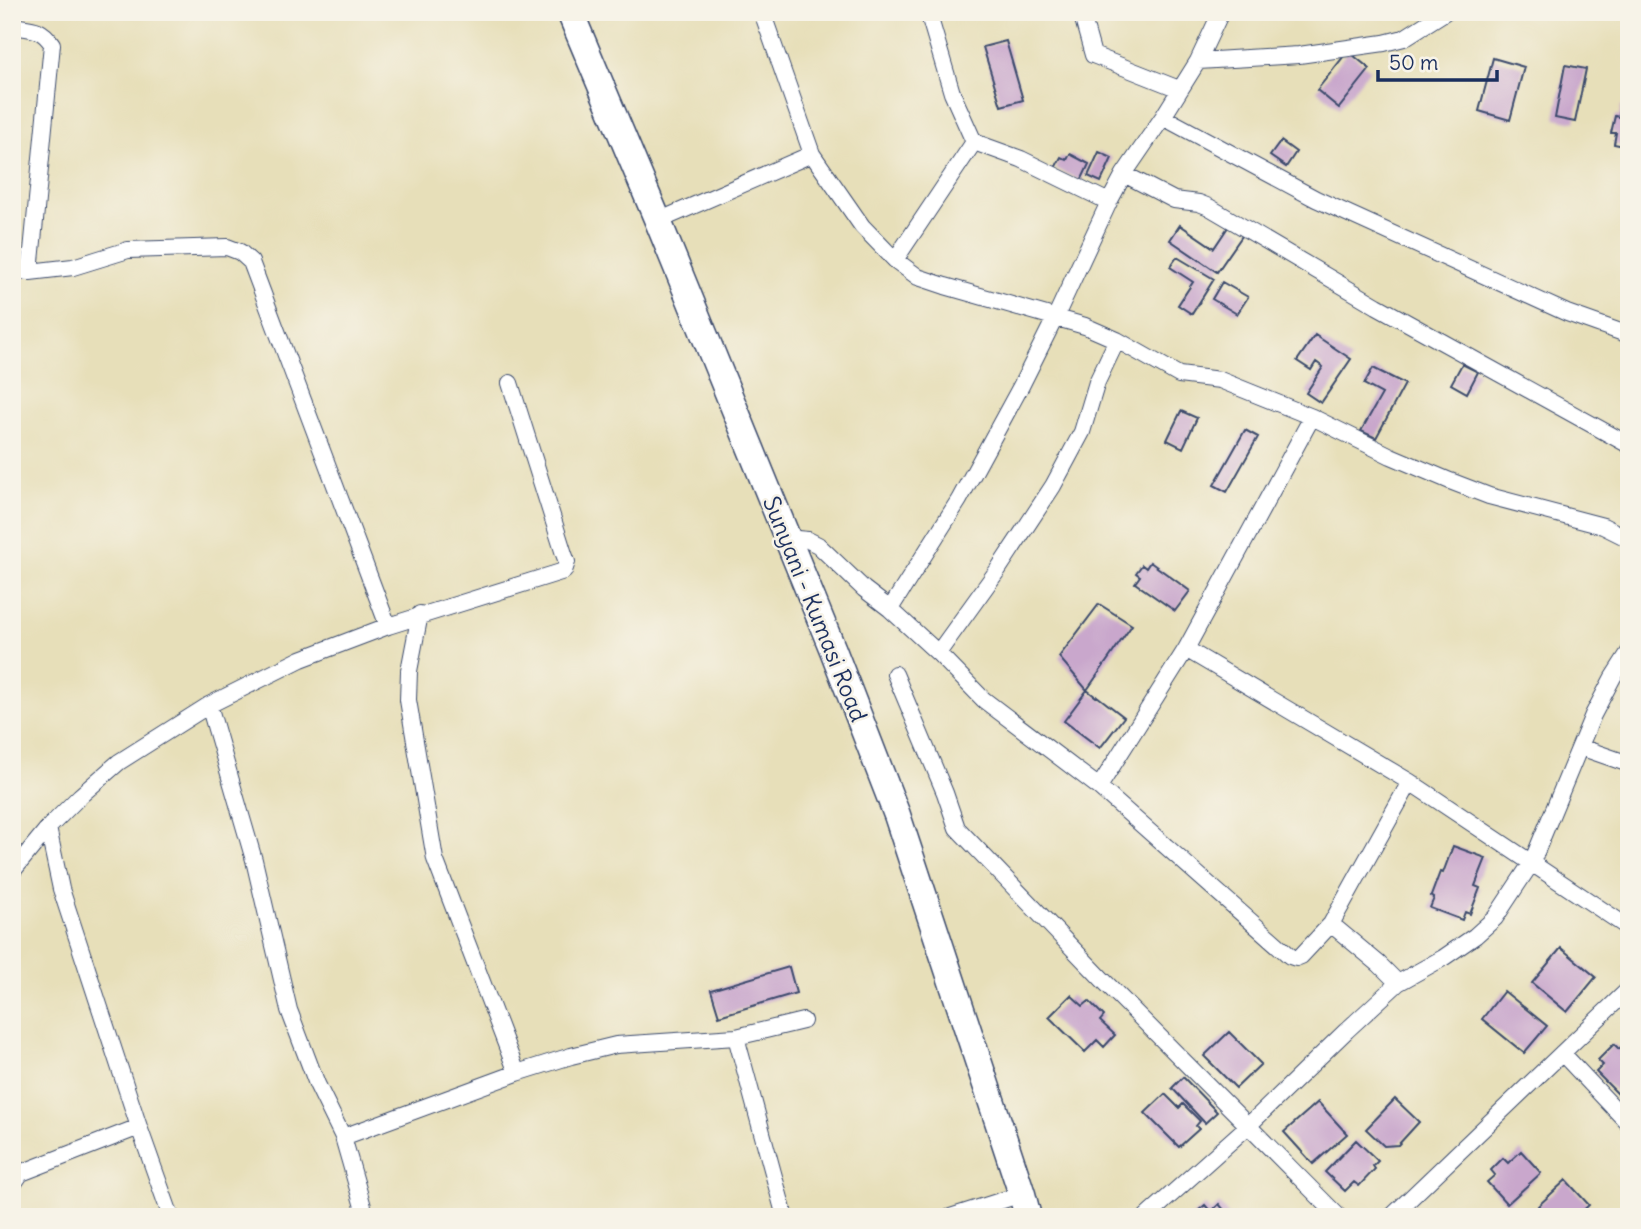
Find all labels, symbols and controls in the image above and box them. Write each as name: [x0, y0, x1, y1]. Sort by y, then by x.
scale bar: [1378, 38, 1498, 82]
text: 50 m: [1389, 49, 1438, 76]
street label: Sunyani - Kumasi Road: [757, 492, 874, 726]

